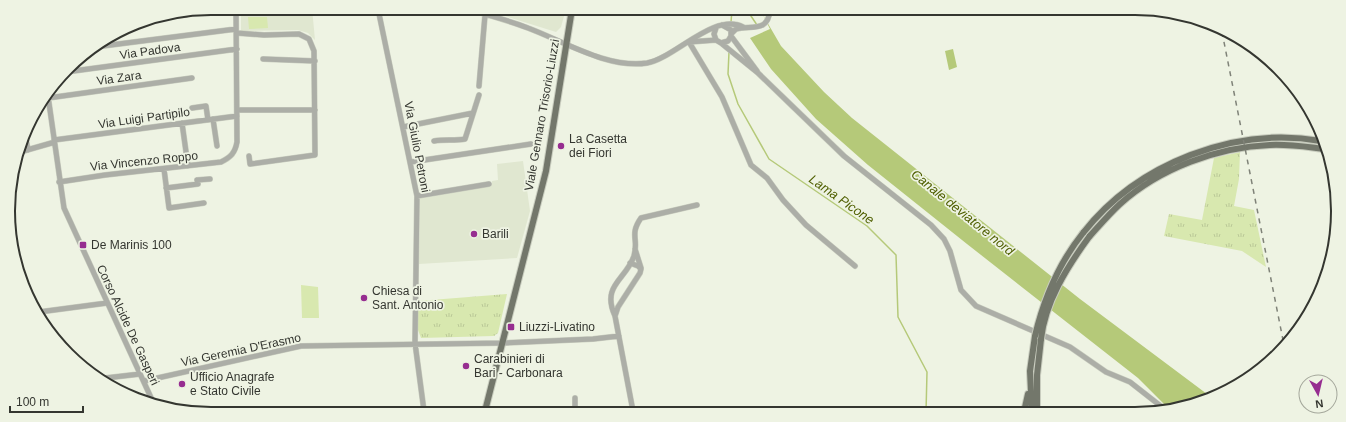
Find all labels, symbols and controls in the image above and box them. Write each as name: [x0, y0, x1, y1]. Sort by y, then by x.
street label: Viale Gennaro Trisorio-Liuzzi: [522, 38, 562, 192]
street label: Via Padova: [119, 40, 182, 62]
street label: Via Zara: [96, 68, 143, 88]
street label: Via Giulio Petroni: [401, 100, 433, 194]
street label: Via Luigi Partipilo: [97, 105, 191, 131]
place label: La Casetta dei Fiori: [569, 132, 627, 160]
marker: La Casetta dei Fiori: [556, 141, 566, 151]
street label: Via Vincenzo Roppo: [89, 148, 199, 174]
water label: Canale deviatore nord: [908, 166, 1018, 259]
water label: Lama Picone: [806, 172, 877, 227]
place label: Barili: [482, 227, 509, 241]
marker: Barili: [469, 229, 479, 239]
place label: De Marinis 100: [91, 238, 172, 252]
marker: De Marinis 100: [78, 240, 88, 250]
street label: Corso Alcide De Gasperi: [94, 263, 162, 387]
place label: Chiesa di Sant. Antonio: [372, 284, 444, 312]
marker: Chiesa di Sant. Antonio: [359, 293, 369, 303]
place label: Liuzzi-Livatino: [519, 320, 595, 334]
marker: Liuzzi-Livatino: [506, 322, 516, 332]
street label: Via Geremia D'Erasmo: [180, 330, 302, 370]
place label: Carabinieri di Bari - Carbonara: [474, 352, 563, 380]
marker: Carabinieri di Bari - Carbonara: [461, 361, 471, 371]
place label: Ufficio Anagrafe e Stato Civile: [190, 370, 275, 398]
north arrow: [1298, 374, 1338, 414]
marker: Ufficio Anagrafe e Stato Civile: [177, 379, 187, 389]
scale bar: [10, 388, 83, 414]
text: 100 m: [16, 395, 49, 409]
text: N: [1315, 397, 1324, 410]

